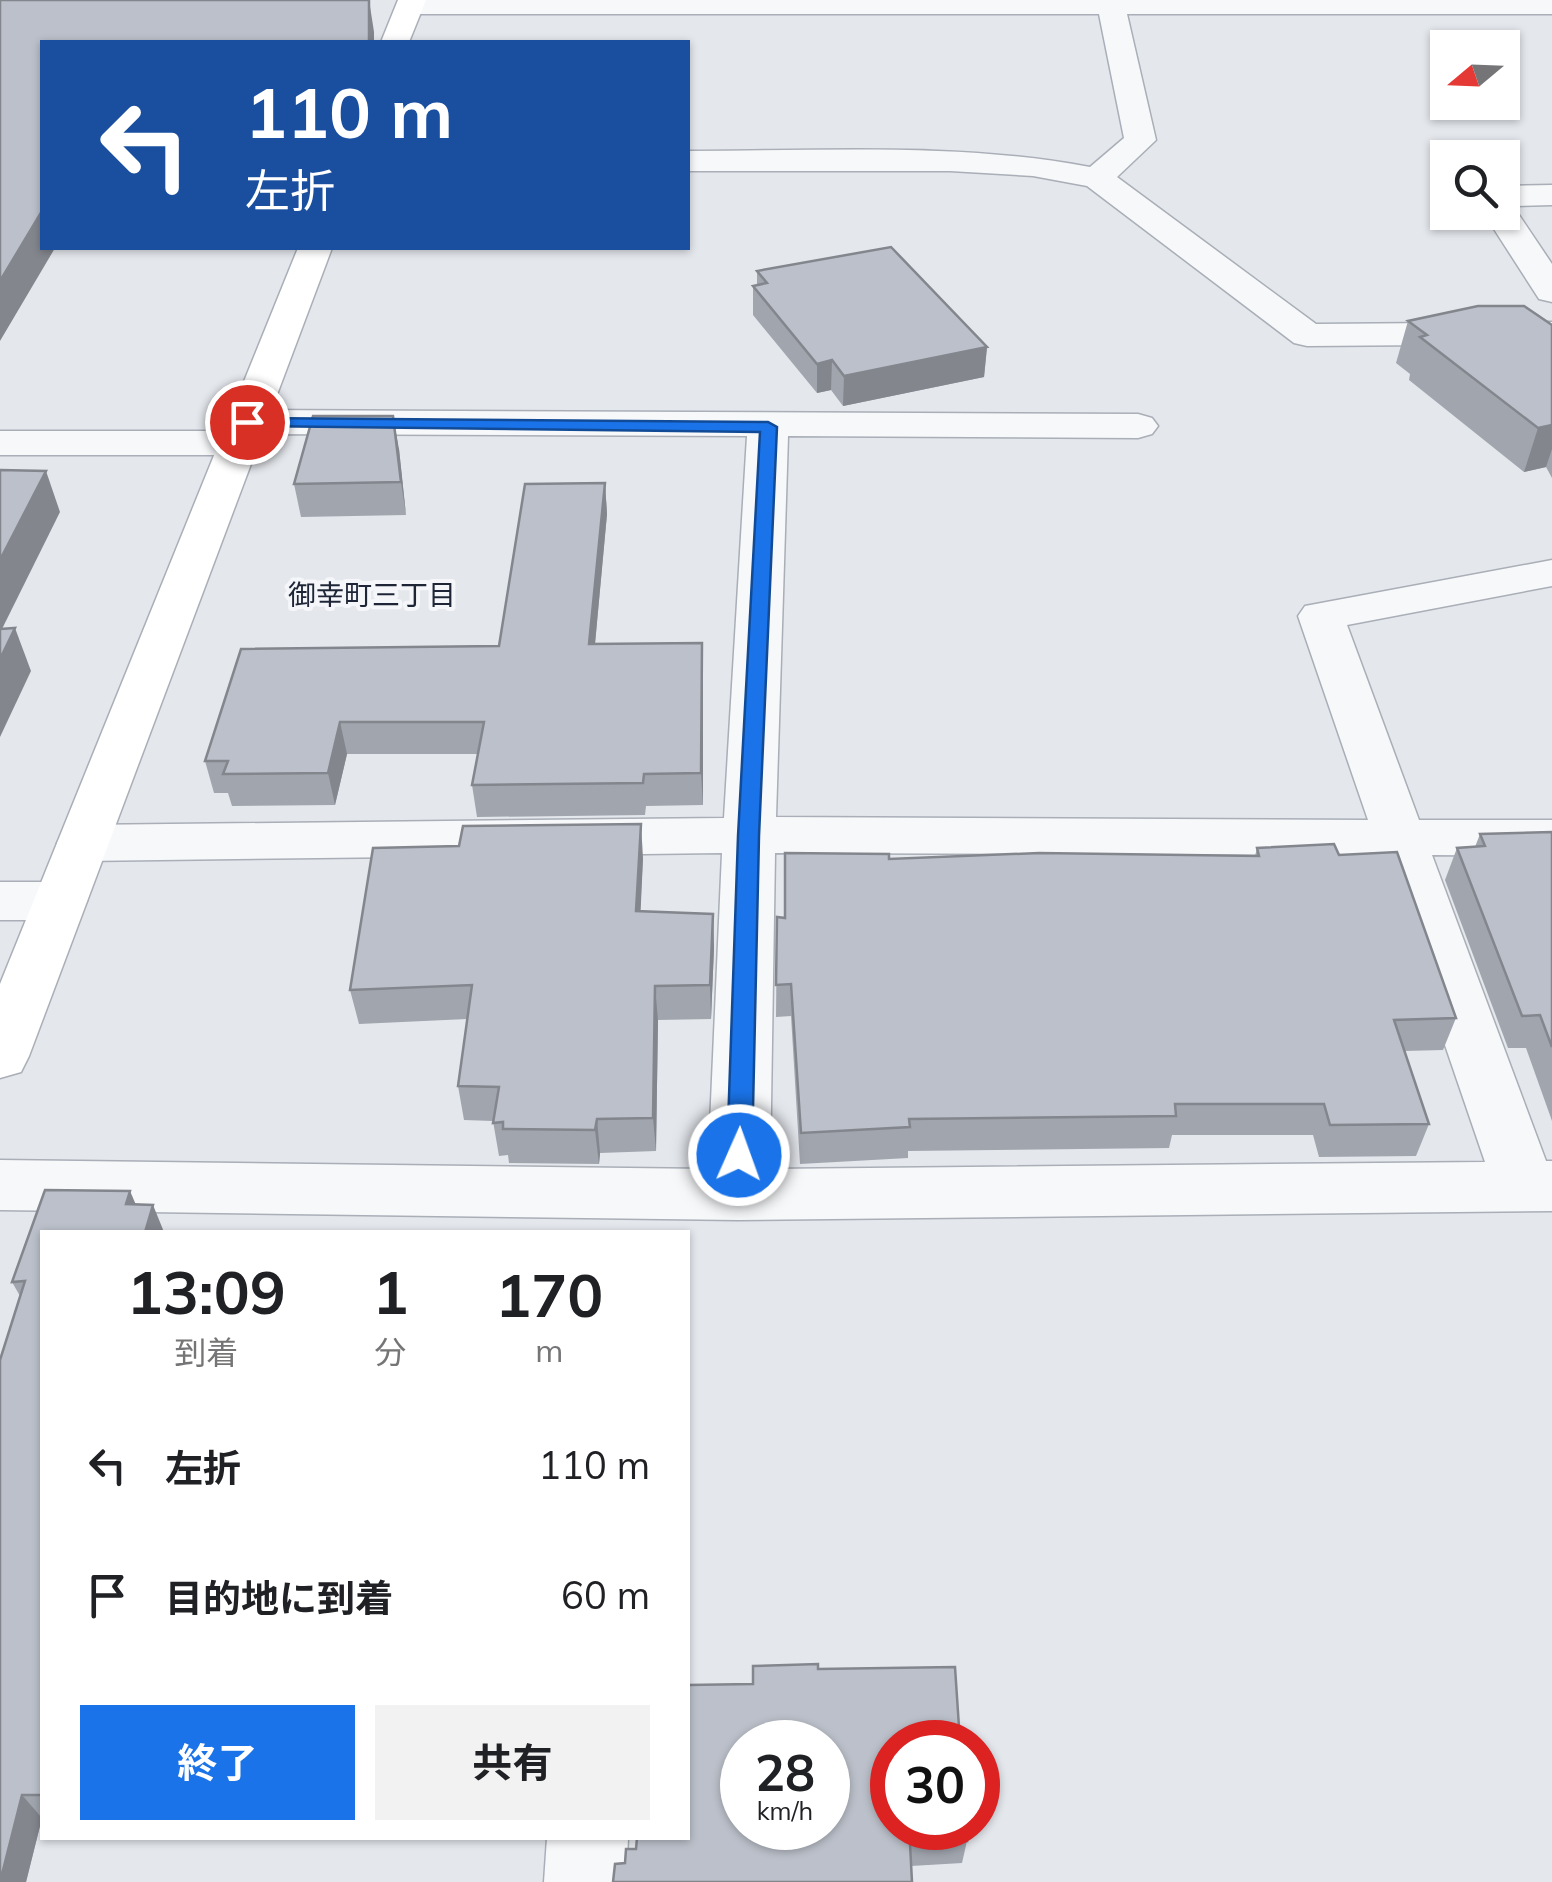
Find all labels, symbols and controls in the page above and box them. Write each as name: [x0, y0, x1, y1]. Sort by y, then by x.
north arrow: [1430, 30, 1520, 120]
map controls: [1430, 30, 1520, 230]
text: 110 m: [245, 68, 453, 156]
icon: left: [80, 80, 210, 210]
button: search: [1430, 140, 1520, 230]
text: 左折: [245, 162, 335, 218]
pin: [205, 380, 290, 465]
icon: arrive: [220, 395, 275, 450]
district label: 御幸町三丁目: [288, 577, 456, 612]
position arrow: [687, 1103, 791, 1207]
text: 13:09: [127, 1254, 286, 1329]
text: 1: [372, 1254, 408, 1329]
text: 170: [495, 1257, 603, 1332]
text: m: [535, 1330, 563, 1370]
text: 到着: [174, 1332, 238, 1372]
text: 分: [374, 1332, 406, 1372]
icon: left: [80, 1438, 135, 1493]
text: 110 m: [538, 1441, 650, 1489]
text: 左折: [165, 1444, 241, 1492]
icon: arrive: [80, 1568, 135, 1623]
text: 60 m: [561, 1571, 650, 1619]
text: 目的地に到着: [165, 1574, 393, 1622]
button: 終了: [80, 1705, 355, 1820]
button: 共有: [375, 1705, 650, 1820]
speed limit sign: 30: [870, 1720, 1000, 1850]
text: 28: [755, 1741, 815, 1804]
text: km/h: [757, 1795, 813, 1826]

